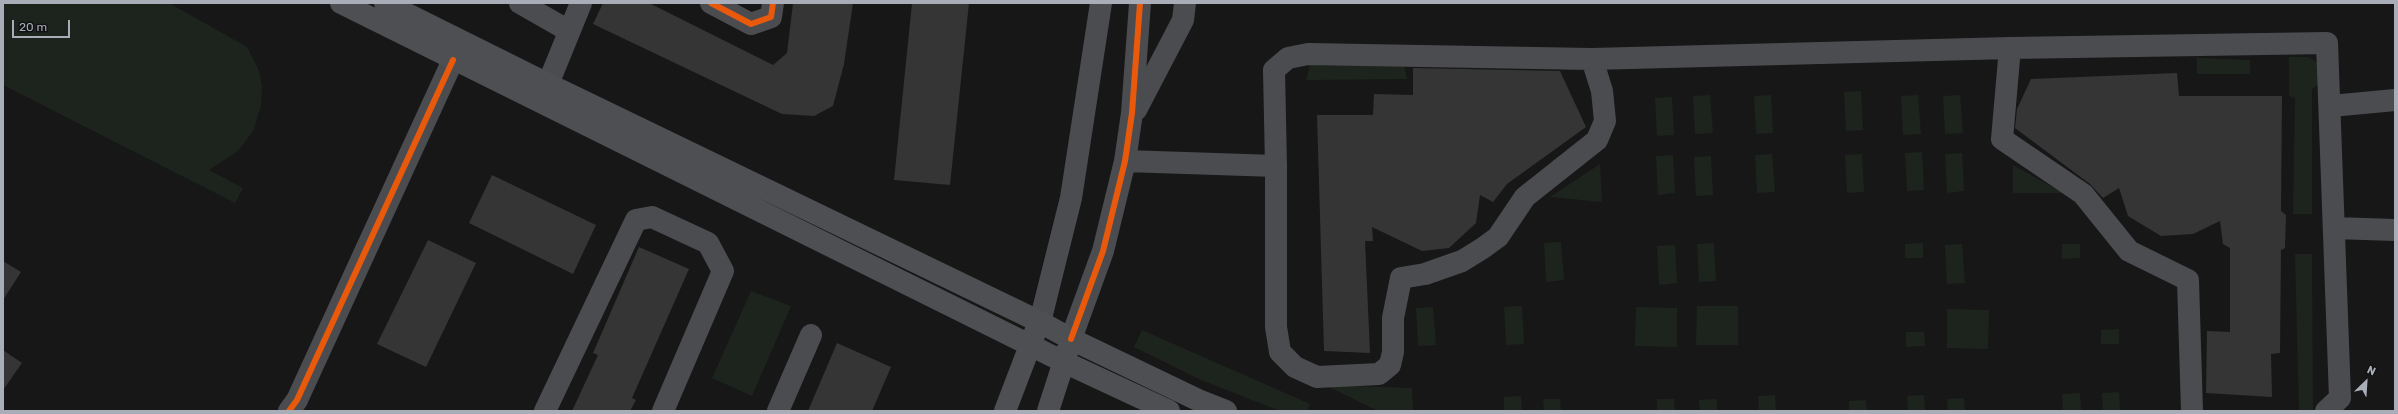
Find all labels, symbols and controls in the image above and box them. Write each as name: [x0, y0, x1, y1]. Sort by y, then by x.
scale bar: [14, 12, 72, 38]
text: 20 m: [19, 20, 47, 34]
north arrow: [2346, 362, 2386, 402]
text: N: [2365, 363, 2378, 378]

